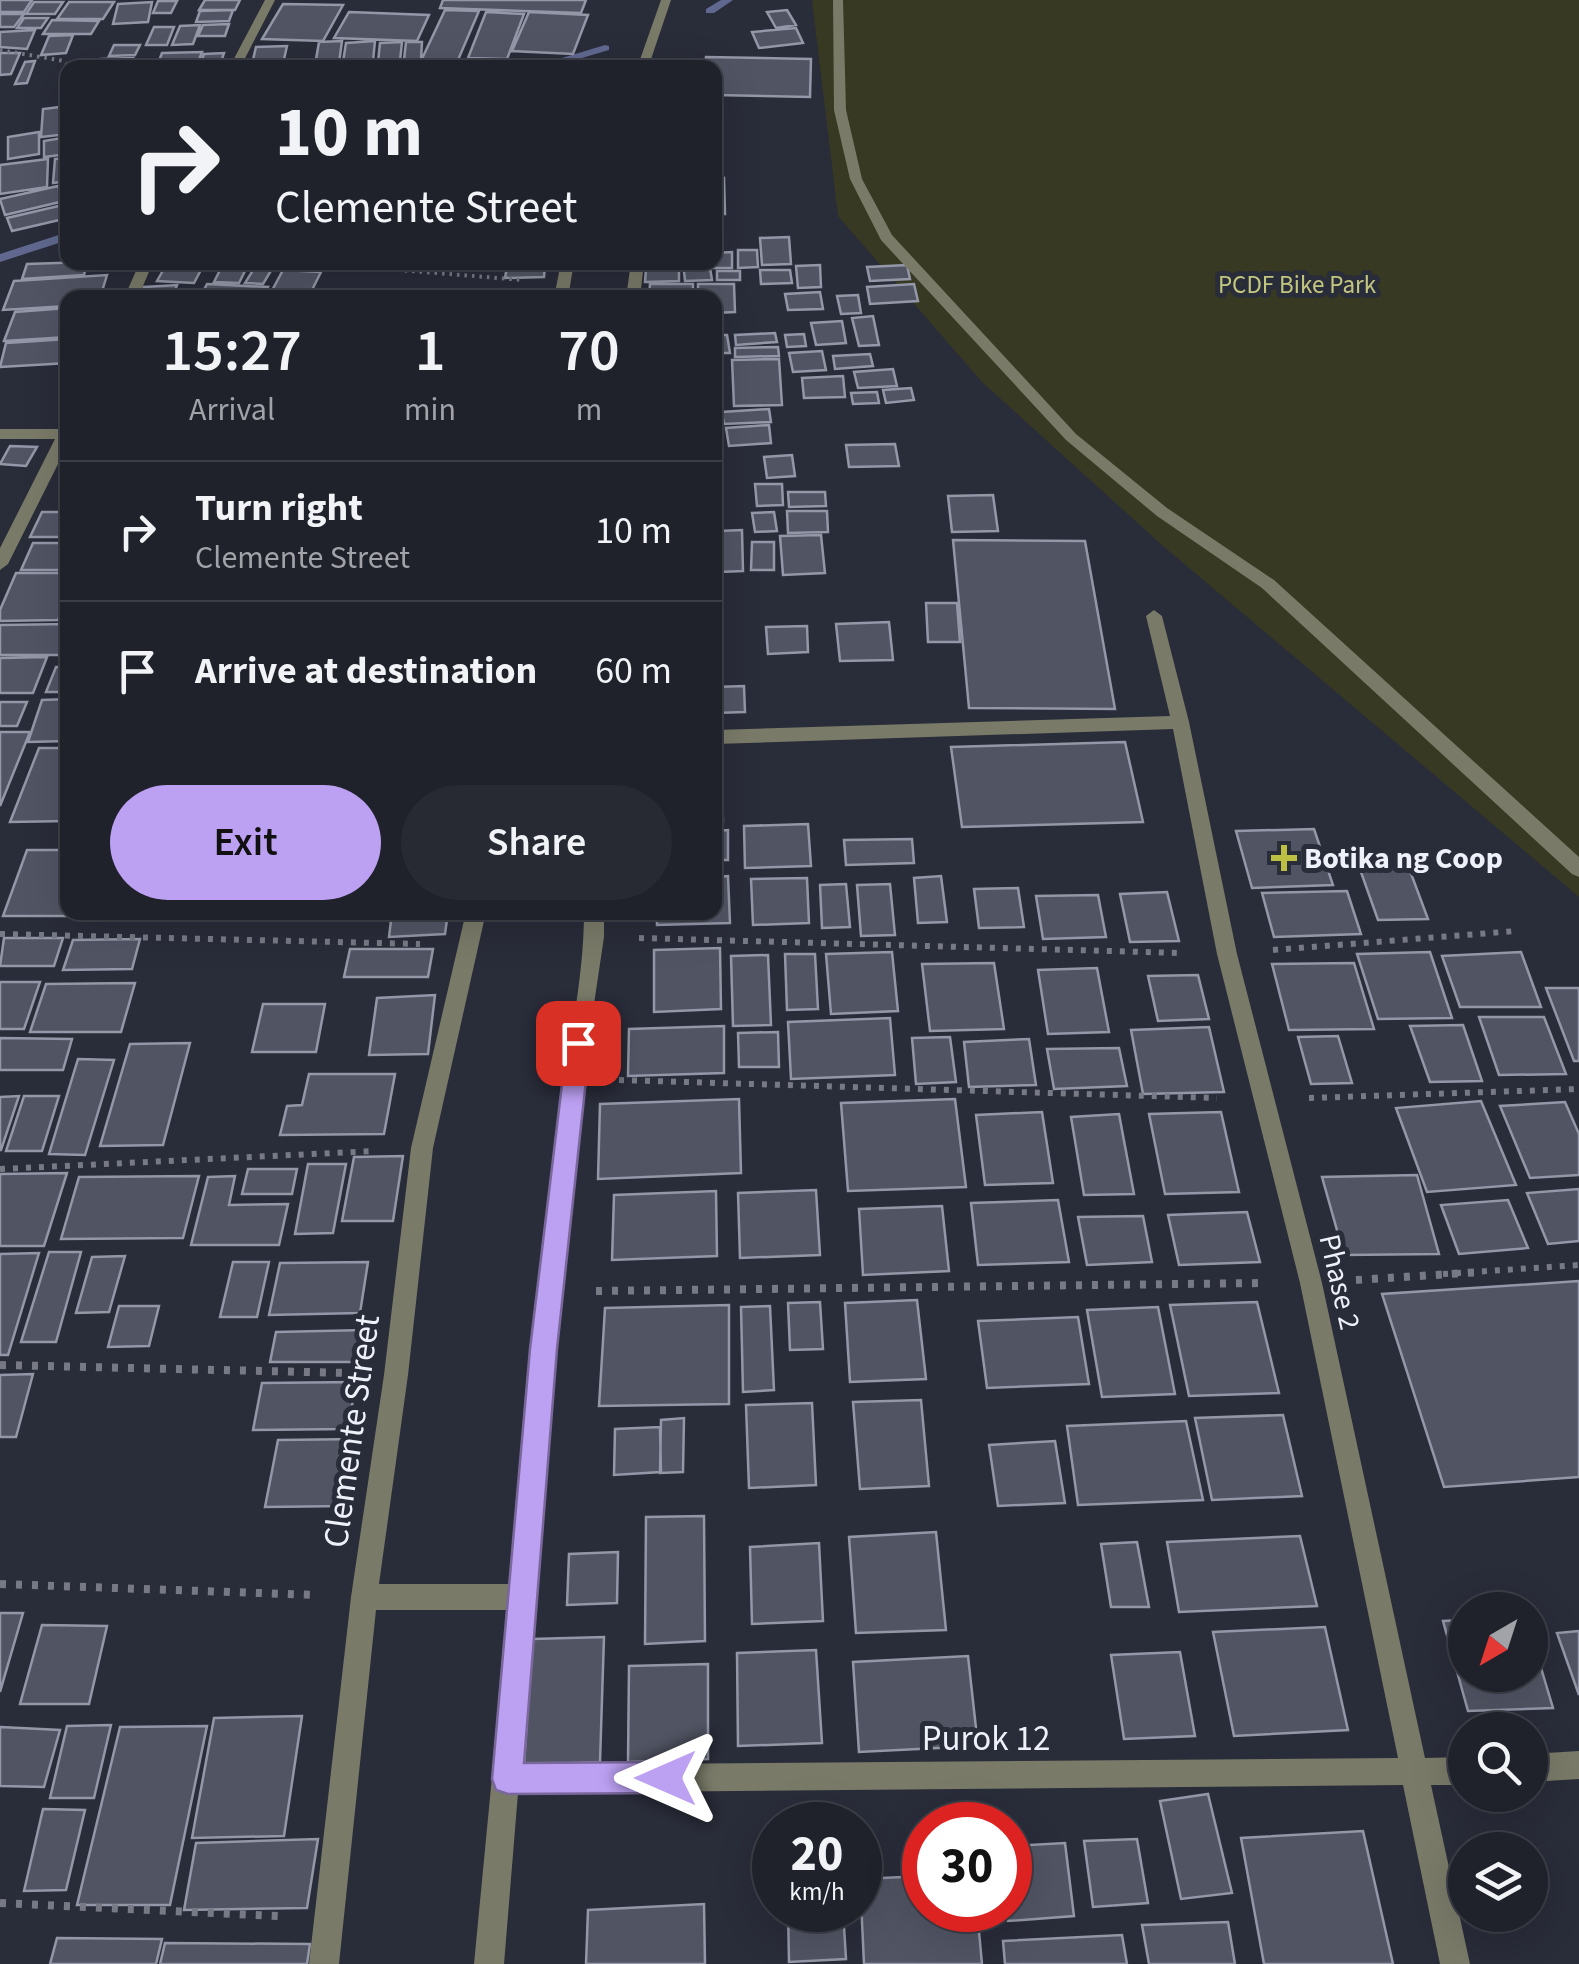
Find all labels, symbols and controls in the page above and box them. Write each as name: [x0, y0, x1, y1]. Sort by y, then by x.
text: 10 m: [275, 83, 423, 183]
icon: right: [110, 100, 240, 230]
text: Clemente Street: [275, 176, 577, 240]
park label: PCDF Bike Park: [1218, 267, 1377, 303]
text: 15:27: [162, 309, 302, 394]
text: 1: [415, 309, 445, 394]
text: 70: [558, 309, 620, 394]
text: Arrival: [189, 387, 275, 433]
text: min: [404, 387, 456, 433]
text: m: [576, 387, 602, 433]
text: Turn right: [195, 481, 363, 535]
icon: right: [110, 504, 165, 559]
text: 10 m: [595, 504, 672, 558]
text: Clemente Street: [195, 535, 410, 581]
icon: arrive: [110, 644, 165, 699]
text: Arrive at destination: [195, 644, 537, 698]
text: 60 m: [595, 644, 672, 698]
button: Exit: [110, 785, 381, 900]
button: Share: [401, 785, 672, 900]
place label: Botika ng Coop: [1304, 837, 1503, 880]
marker: Botika ng Coop: [1273, 847, 1295, 869]
pin: [536, 1001, 621, 1086]
icon: arrive: [551, 1016, 606, 1071]
street label: Phase 2: [1308, 1230, 1371, 1334]
street label: Clemente Street: [311, 1311, 393, 1551]
north arrow: [1448, 1592, 1548, 1692]
map controls: [1448, 1592, 1548, 1932]
button: search: [1448, 1712, 1548, 1812]
street label: Purok 12: [922, 1714, 1050, 1764]
position arrow: [614, 1726, 718, 1830]
speed limit sign: 30: [902, 1802, 1032, 1932]
text: 20: [791, 1819, 843, 1890]
button: layers: [1448, 1832, 1548, 1932]
text: km/h: [789, 1874, 845, 1910]

